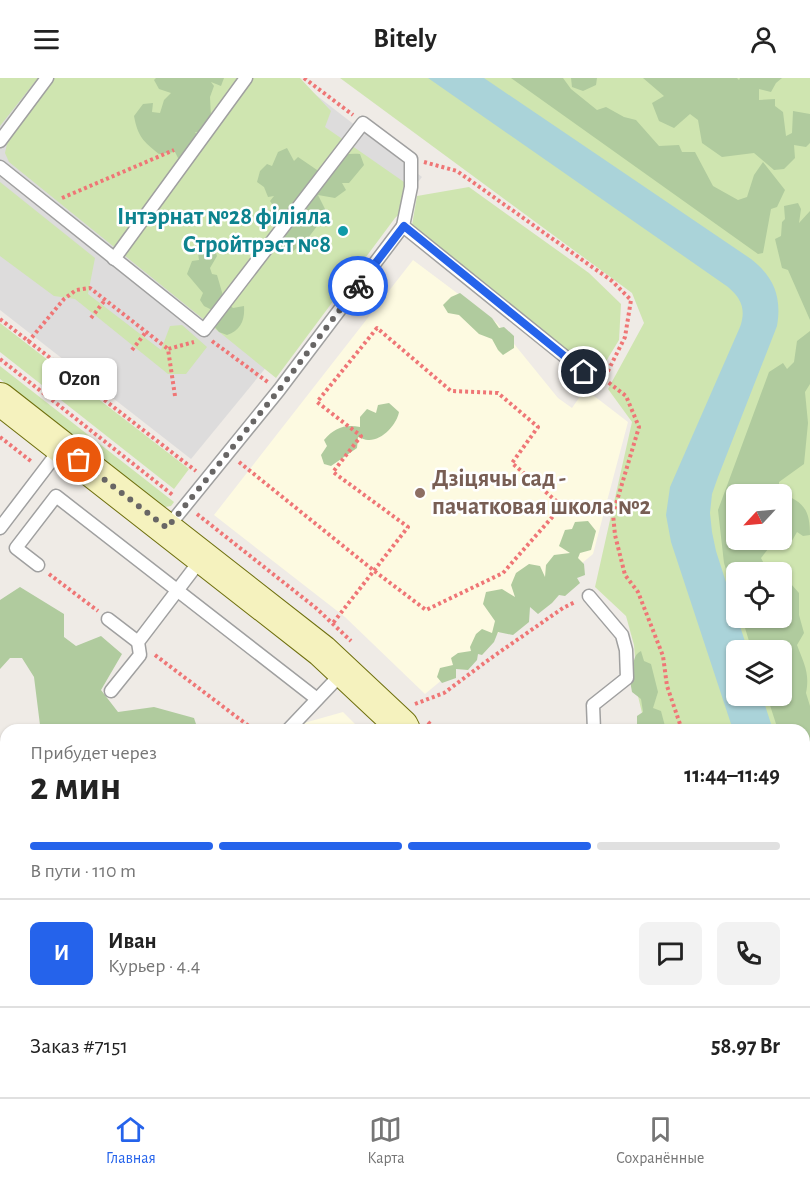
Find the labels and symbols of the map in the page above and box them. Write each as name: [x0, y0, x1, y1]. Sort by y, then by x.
place label: Інтэрнат №28 фiлiяла Стройтрэст №8: [117, 205, 331, 257]
marker: Інтэрнат №28 фiлiяла Стройтрэст №8: [336, 224, 350, 238]
courier: [328, 256, 388, 316]
pin: [558, 346, 609, 397]
callout: Ozon: [42, 358, 116, 400]
pin: [53, 434, 104, 485]
place label: Дзіцячы сад - пачатковая школа №2: [432, 467, 651, 519]
north arrow: [726, 484, 792, 550]
marker: Дзіцячы сад - пачатковая школа №2: [413, 486, 427, 500]

